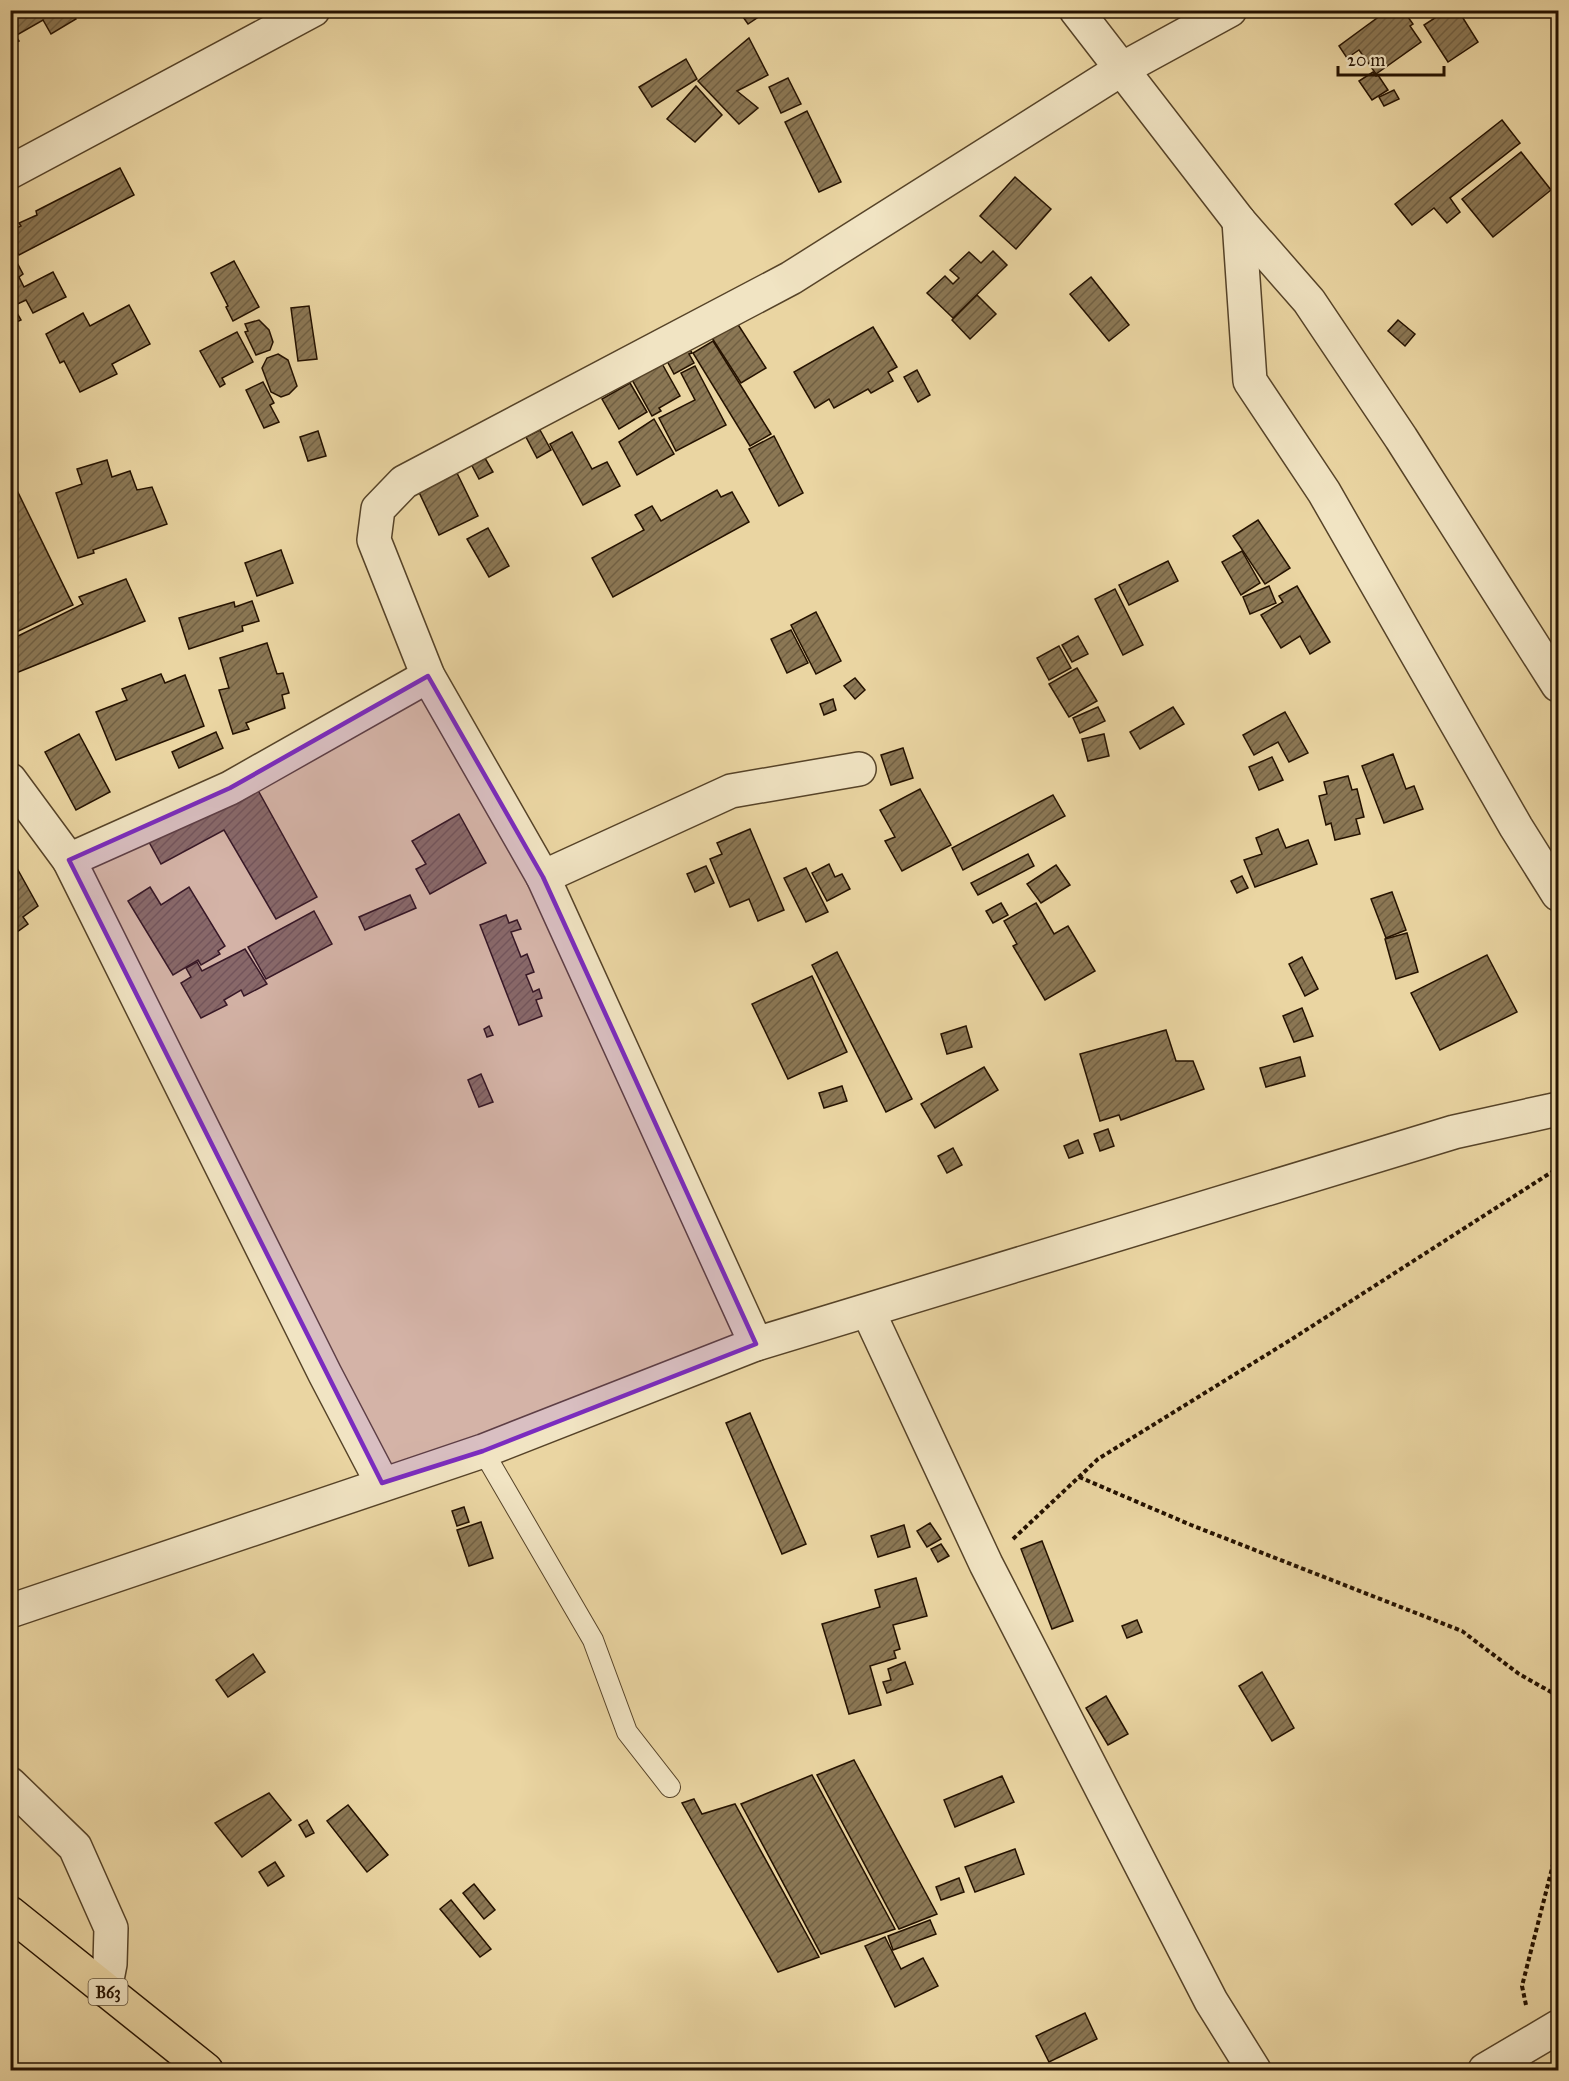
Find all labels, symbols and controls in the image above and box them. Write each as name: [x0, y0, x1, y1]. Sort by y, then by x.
scale bar: [1338, 39, 1444, 77]
text: 20 m: [1347, 49, 1385, 71]
road number: B63: [88, 1979, 128, 2005]

